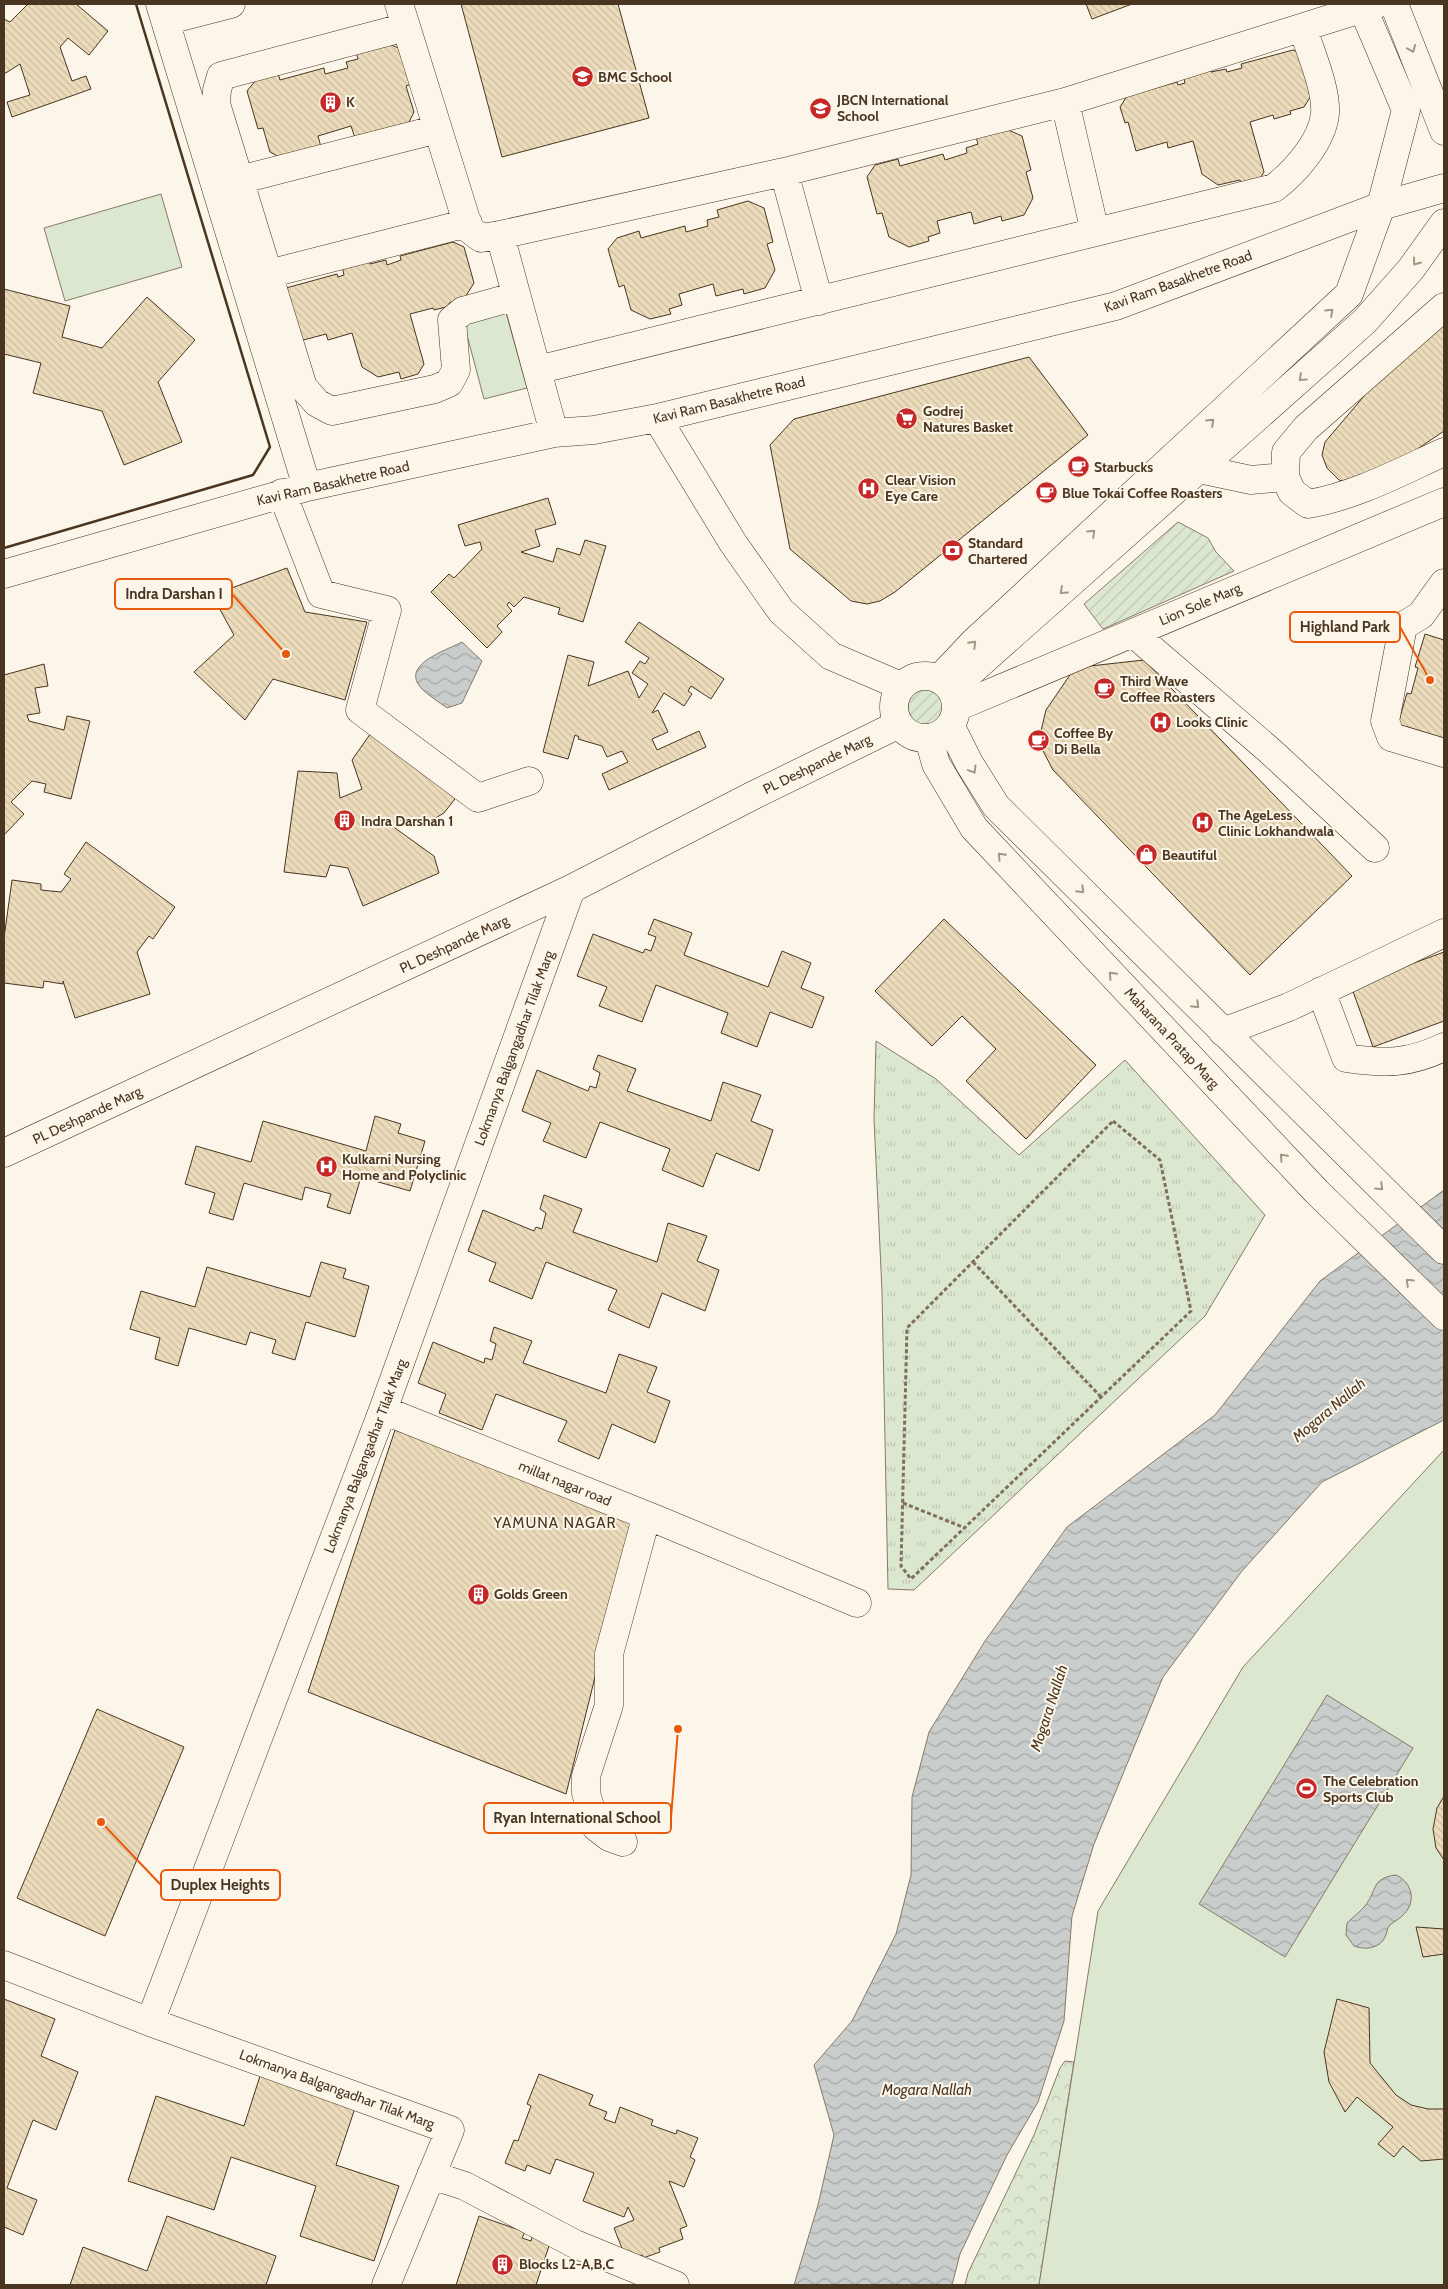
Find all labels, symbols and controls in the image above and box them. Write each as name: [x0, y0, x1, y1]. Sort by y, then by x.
one-way arrow: [1406, 44, 1416, 53]
school or university icon: BMC School: [570, 65, 594, 89]
place label: BMC School: [598, 68, 672, 86]
building icon: K: [318, 90, 342, 114]
place label: JBCN International School: [836, 91, 949, 125]
place label: K: [346, 93, 355, 111]
school or university icon: JBCN International School: [809, 96, 833, 120]
street label: Kavi Ram Basakhetre Road: [1102, 246, 1254, 316]
one-way arrow: [1413, 256, 1422, 266]
one-way arrow: [1325, 309, 1334, 318]
street label: Kavi Ram Basakhetre Road: [651, 372, 807, 428]
one-way arrow: [1298, 372, 1307, 381]
place label: Godrej Natures Basket: [923, 402, 1013, 436]
supermarket icon: Godrej Natures Basket: [895, 407, 919, 431]
one-way arrow: [1206, 419, 1215, 428]
cafe icon: Starbucks: [1066, 455, 1090, 479]
street label: Kavi Ram Basakhetre Road: [255, 457, 411, 509]
place label: Starbucks: [1094, 458, 1153, 476]
place label: Clear Vision Eye Care: [885, 471, 956, 505]
hospital icon: Clear Vision Eye Care: [857, 476, 881, 500]
cafe icon: Blue Tokai Coffee Roasters: [1034, 481, 1058, 505]
place label: Blue Tokai Coffee Roasters: [1062, 484, 1223, 502]
one-way arrow: [1087, 530, 1096, 539]
place label: Standard Chartered: [968, 534, 1028, 568]
bank icon: Standard Chartered: [940, 539, 964, 563]
street label: Lion Sole Marg: [1156, 578, 1245, 629]
callout: Indra Darshan I: [115, 579, 232, 609]
text: Indra Darshan I: [125, 585, 223, 603]
one-way arrow: [1059, 585, 1068, 594]
callout: Highland Park: [1290, 612, 1400, 642]
text: Highland Park: [1300, 618, 1391, 636]
one-way arrow: [967, 640, 976, 649]
place label: Third Wave Coffee Roasters: [1120, 672, 1215, 706]
cafe icon: Third Wave Coffee Roasters: [1092, 677, 1116, 701]
hospital icon: Looks Clinic: [1148, 710, 1172, 734]
place label: Looks Clinic: [1176, 713, 1248, 731]
place label: Coffee By Di Bella: [1054, 724, 1114, 758]
street label: PL Deshpande Marg: [760, 729, 875, 798]
cafe icon: Coffee By Di Bella: [1026, 729, 1050, 753]
one-way arrow: [966, 765, 976, 774]
place label: The AgeLess Clinic Lokhandwala: [1218, 806, 1334, 840]
building icon: Indra Darshan 1: [333, 809, 357, 833]
hospital icon: The AgeLess Clinic Lokhandwala: [1190, 811, 1214, 835]
place label: Indra Darshan 1: [361, 812, 453, 830]
shop icon: Beautiful: [1134, 843, 1158, 867]
place label: Beautiful: [1162, 846, 1217, 864]
one-way arrow: [998, 853, 1007, 862]
one-way arrow: [1075, 885, 1084, 894]
street label: PL Deshpande Marg: [396, 910, 512, 977]
street label: Lokmanya Balgangadhar Tilak Marg: [470, 947, 558, 1148]
one-way arrow: [1109, 971, 1118, 980]
street label: Maharana Pratap Marg: [1121, 984, 1224, 1093]
one-way arrow: [1190, 999, 1199, 1008]
street label: PL Deshpande Marg: [29, 1081, 145, 1148]
place label: Kulkarni Nursing Home and Polyclinic: [342, 1150, 467, 1184]
one-way arrow: [1280, 1153, 1289, 1162]
hospital icon: Kulkarni Nursing Home and Polyclinic: [314, 1155, 338, 1179]
one-way arrow: [1374, 1181, 1383, 1190]
one-way arrow: [1406, 1279, 1415, 1288]
street label: Lokmanya Balgangadhar Tilak Marg: [320, 1355, 411, 1556]
water label: Mogara Nallah: [1288, 1374, 1369, 1446]
street label: millat nagar road: [516, 1456, 614, 1510]
district label: YAMUNA NAGAR: [493, 1514, 616, 1532]
building icon: Golds Green: [466, 1582, 490, 1606]
place label: Golds Green: [494, 1585, 568, 1603]
water label: Mogara Nallah: [1026, 1662, 1071, 1754]
place label: The Celebration Sports Club: [1323, 1772, 1418, 1806]
sports icon: The Celebration Sports Club: [1295, 1777, 1319, 1801]
callout: Ryan International School: [484, 1803, 671, 1833]
text: Ryan International School: [493, 1809, 661, 1827]
callout: Duplex Heights: [161, 1870, 280, 1900]
text: Duplex Heights: [170, 1876, 270, 1894]
street label: Lokmanya Balgangadhar Tilak Marg: [237, 2045, 438, 2133]
water label: Mogara Nallah: [881, 2081, 972, 2099]
building icon: Blocks L2-A,B,C: [491, 2252, 515, 2276]
place label: Blocks L2-A,B,C: [519, 2255, 615, 2273]

